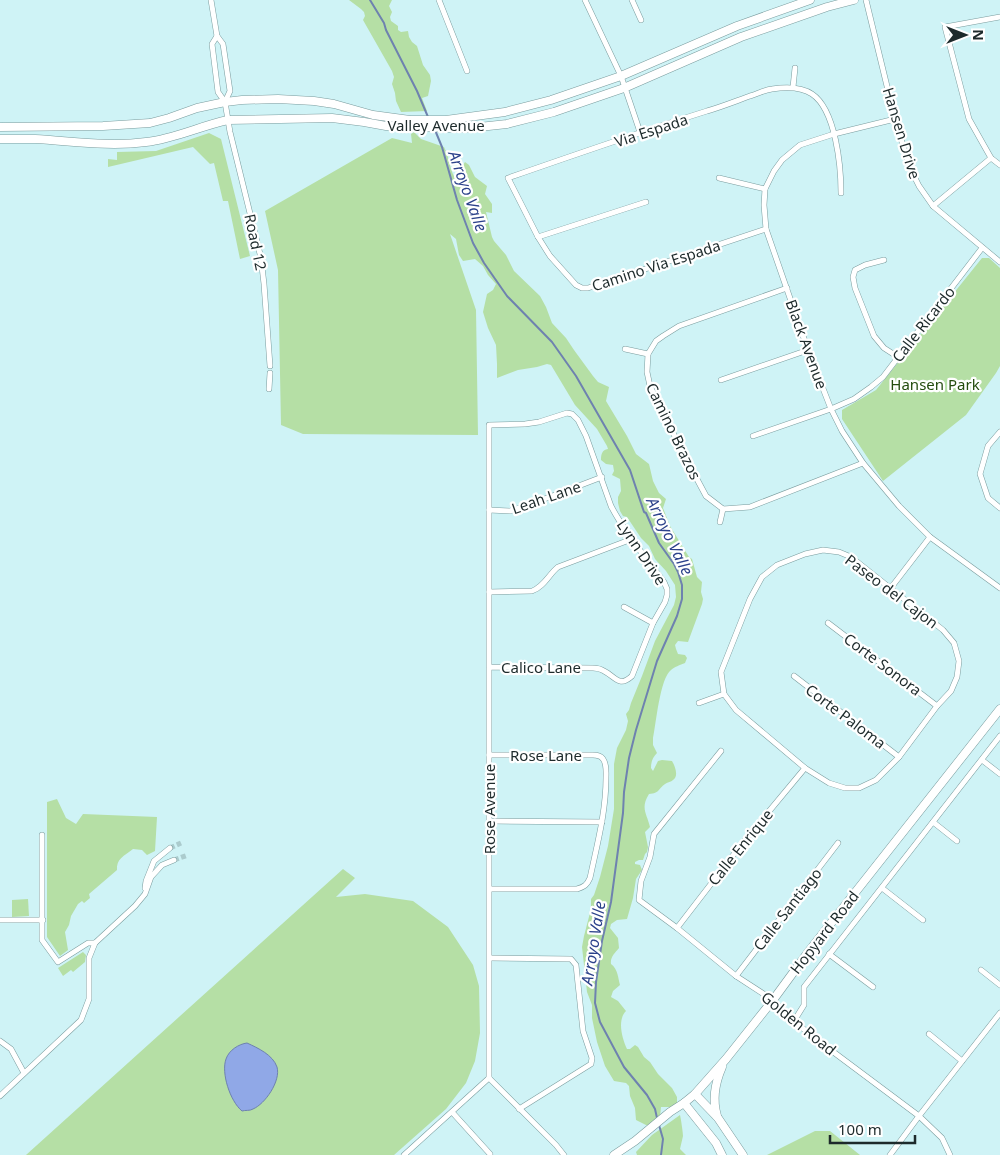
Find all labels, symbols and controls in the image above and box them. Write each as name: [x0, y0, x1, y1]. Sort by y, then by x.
north arrow: [940, 10, 990, 60]
text: N: [969, 29, 988, 41]
street label: Hansen Drive: [879, 85, 925, 181]
street label: Via Espada: [612, 109, 690, 151]
street label: Valley Avenue: [387, 115, 485, 135]
water label: Arroyo Valle: [443, 147, 493, 235]
street label: Road 12: [240, 212, 272, 272]
street label: Camino Via Espada: [589, 235, 723, 295]
street label: Calle Ricardo: [887, 282, 959, 366]
street label: Black Avenue: [782, 297, 832, 391]
park label: Hansen Park: [890, 374, 980, 394]
street label: Camino Brazos: [642, 379, 706, 483]
street label: Leah Lane: [509, 476, 583, 518]
water label: Arroyo Valle: [641, 492, 698, 579]
street label: Lynn Drive: [613, 515, 671, 589]
street label: Paseo del Cajon: [841, 549, 943, 633]
street label: Corte Sonora: [840, 628, 926, 700]
street label: Calico Lane: [501, 657, 581, 677]
street label: Corte Paloma: [802, 679, 890, 753]
street label: Rose Lane: [510, 745, 582, 765]
street label: Rose Avenue: [479, 764, 499, 854]
street label: Calle Enrique: [703, 805, 777, 889]
street label: Calle Santiago: [748, 863, 826, 955]
street label: Hopyard Road: [785, 886, 863, 978]
water label: Arroyo Valle: [575, 899, 610, 987]
street label: Golden Road: [757, 987, 841, 1059]
scale bar: [830, 1112, 915, 1144]
text: 100 m: [838, 1119, 882, 1139]

